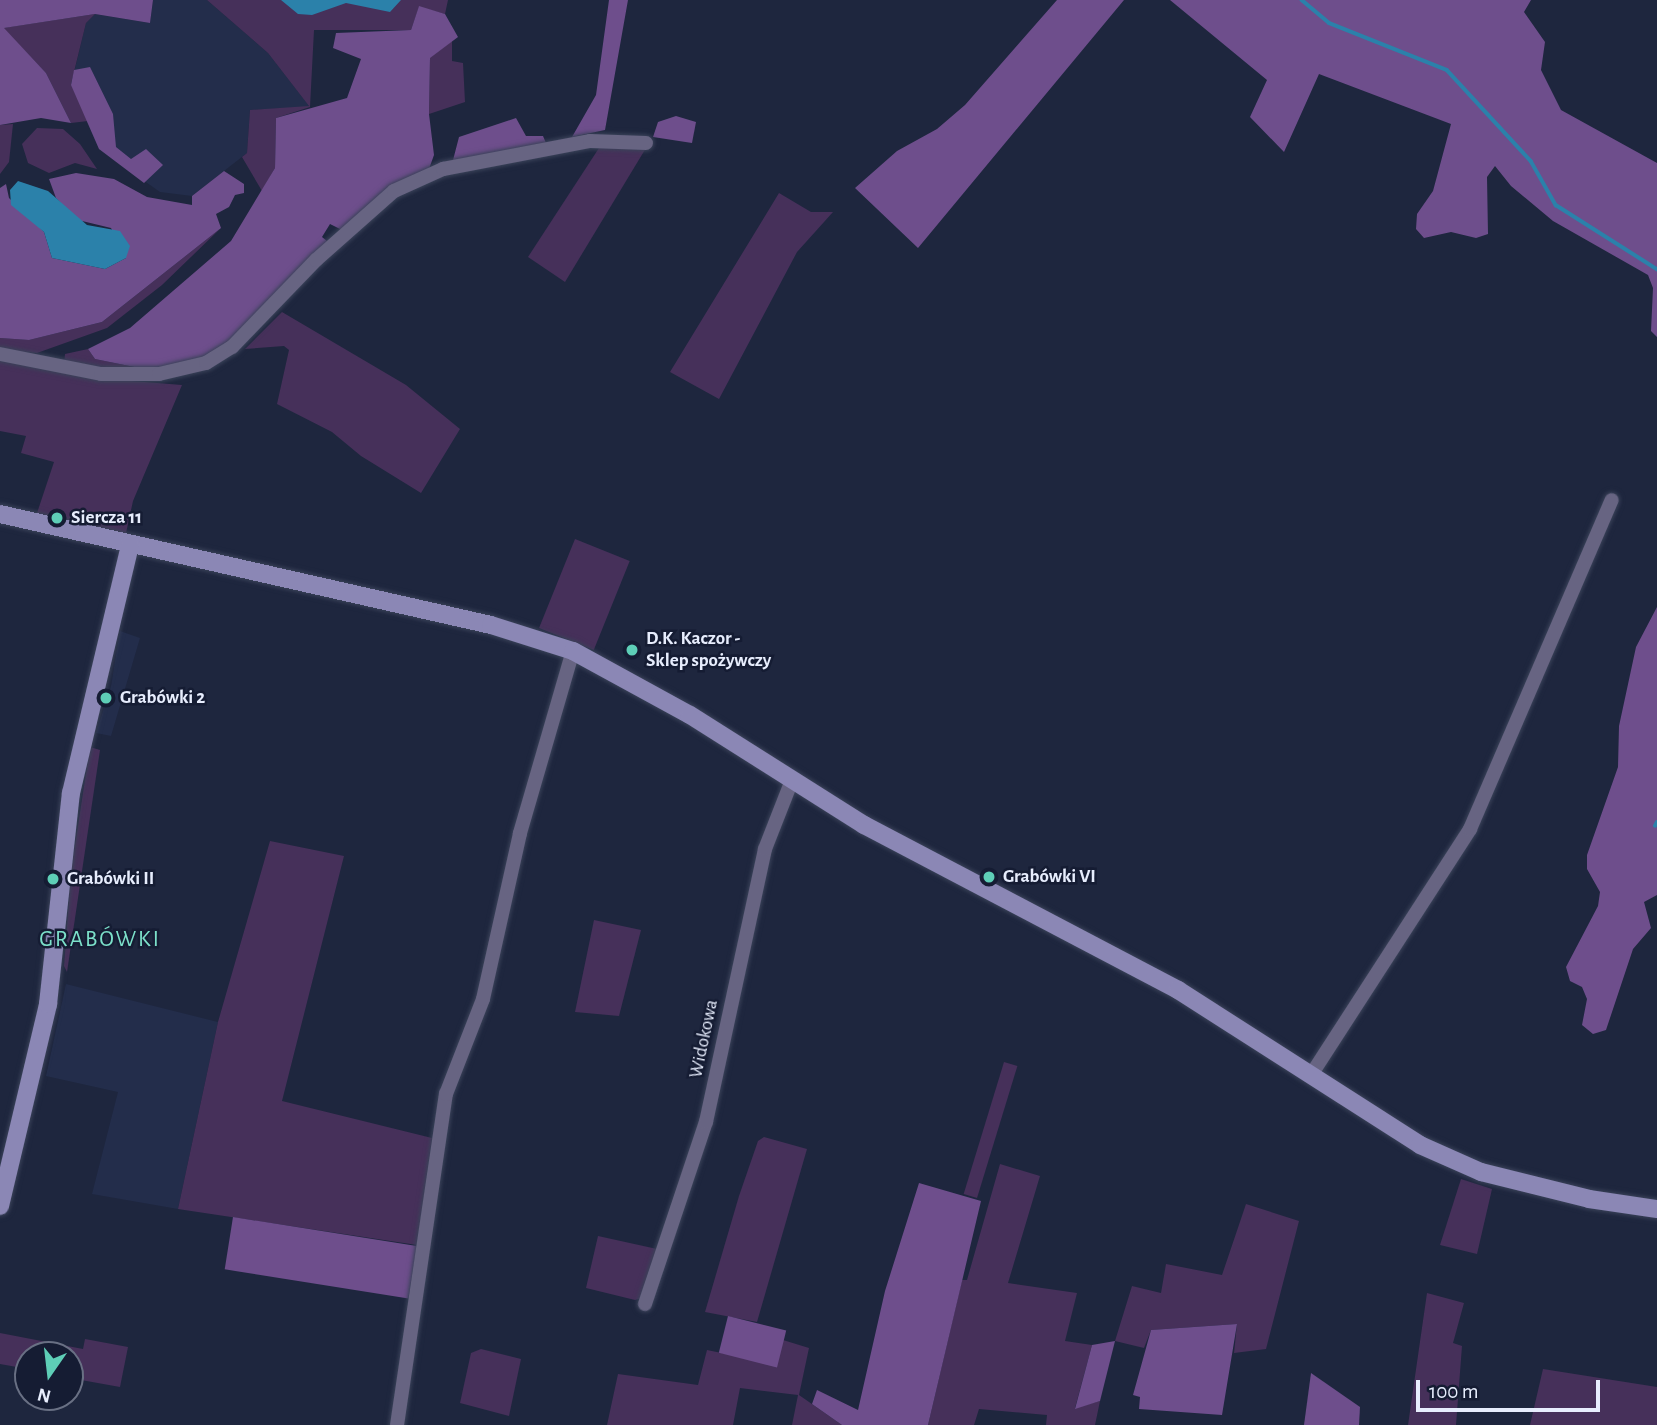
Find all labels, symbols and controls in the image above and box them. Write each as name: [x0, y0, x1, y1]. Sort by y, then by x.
place label: Siercza 11: [71, 507, 142, 529]
marker: Siercza 11: [49, 510, 65, 526]
place label: D.K. Kaczor - Sklep spożywczy: [646, 628, 771, 672]
marker: D.K. Kaczor - Sklep spożywczy: [624, 642, 640, 658]
place label: Grabówki 2: [120, 687, 205, 709]
marker: Grabówki 2: [98, 690, 114, 706]
place label: Grabówki VI: [1003, 866, 1096, 888]
place label: Grabówki II: [67, 868, 154, 890]
marker: Grabówki VI: [981, 869, 997, 885]
marker: Grabówki II: [45, 871, 61, 887]
district label: GRABÓWKI: [40, 926, 160, 954]
street label: Widokowa: [685, 998, 723, 1080]
north arrow: [14, 1341, 84, 1411]
scale bar: [1419, 1366, 1603, 1410]
text: 100 m: [1429, 1381, 1479, 1402]
text: N: [36, 1384, 53, 1406]

